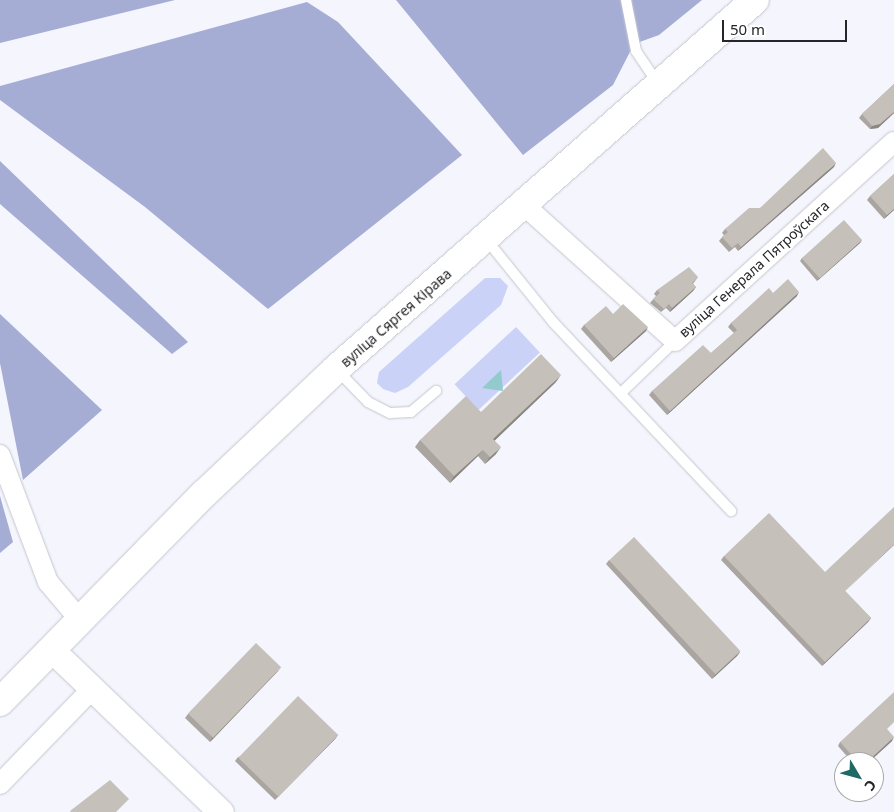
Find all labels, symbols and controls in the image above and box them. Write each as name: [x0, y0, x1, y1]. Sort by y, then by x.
scale bar: [724, 10, 849, 42]
text: 50 m: [730, 19, 765, 39]
street label: вуліца Генерала Пятроўскага: [675, 197, 833, 341]
street label: вуліца Сяргея Кірава: [337, 265, 455, 371]
north arrow: [834, 752, 884, 802]
text: С: [860, 776, 881, 795]

